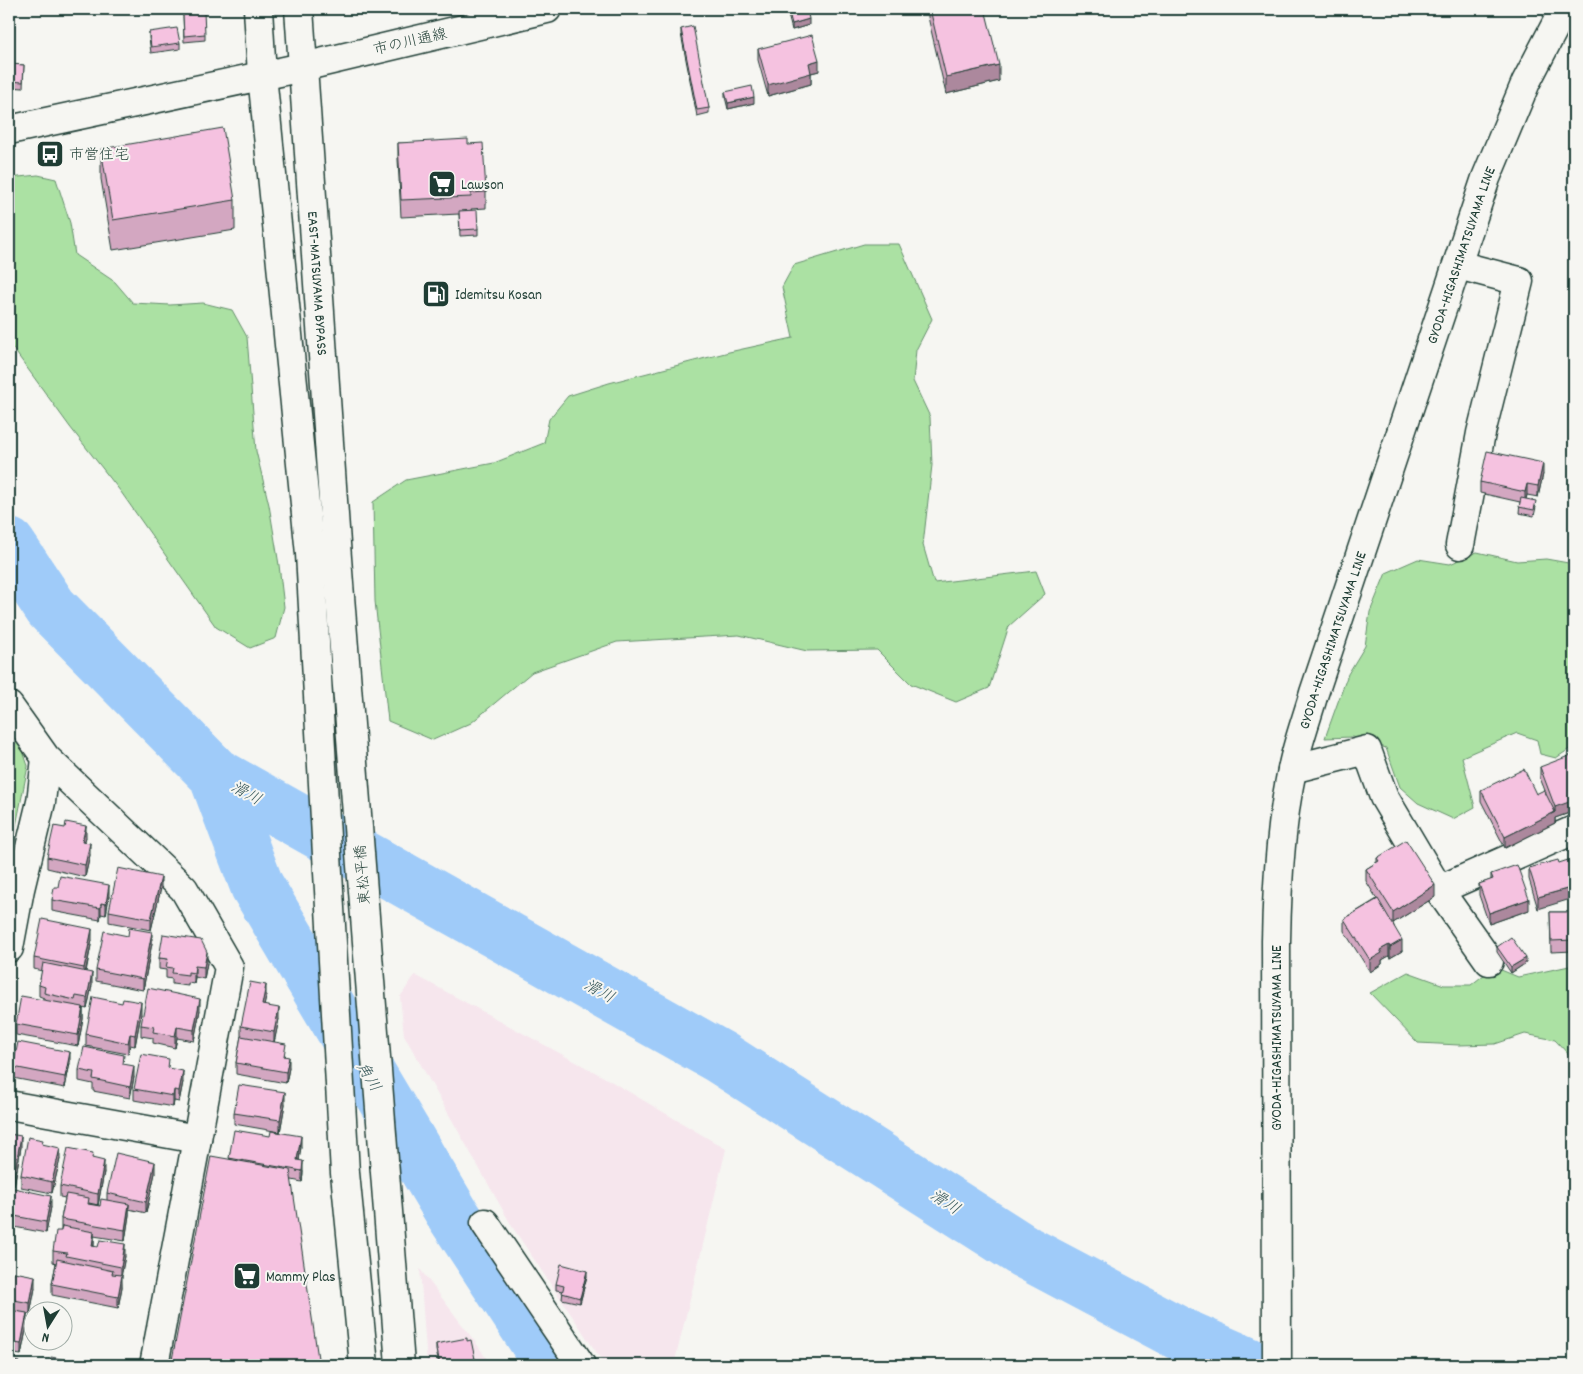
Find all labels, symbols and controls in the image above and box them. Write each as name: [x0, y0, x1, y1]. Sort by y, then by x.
street label: 市の川通線: [371, 24, 449, 62]
bus stop icon: 市営住宅: [35, 139, 65, 169]
place label: 市営住宅: [69, 145, 129, 167]
street label: GYODA-HIGASHIMATSUYAMA LINE: [1422, 163, 1503, 347]
supermarket icon: Lawson: [427, 169, 457, 199]
place label: Lawson: [461, 175, 504, 197]
street label: EAST-MATSUYAMA BYPASS: [300, 211, 332, 356]
fuel station icon: Idemitsu Kosan: [421, 279, 451, 309]
place label: Idemitsu Kosan: [455, 285, 542, 307]
street label: GYODA-HIGASHIMATSUYAMA LINE: [1295, 549, 1374, 732]
water label: 滑川: [226, 776, 265, 812]
street label: 東松平橋: [350, 844, 378, 906]
street label: GYODA-HIGASHIMATSUYAMA LINE: [1267, 945, 1289, 1131]
water label: 滑川: [579, 974, 618, 1010]
water label: 角川: [350, 1058, 386, 1097]
water label: 滑川: [925, 1185, 964, 1221]
supermarket icon: Mammy Plas: [232, 1261, 262, 1291]
place label: Mammy Plas: [266, 1267, 336, 1289]
north arrow: [22, 1302, 72, 1352]
text: N: [41, 1326, 51, 1347]

